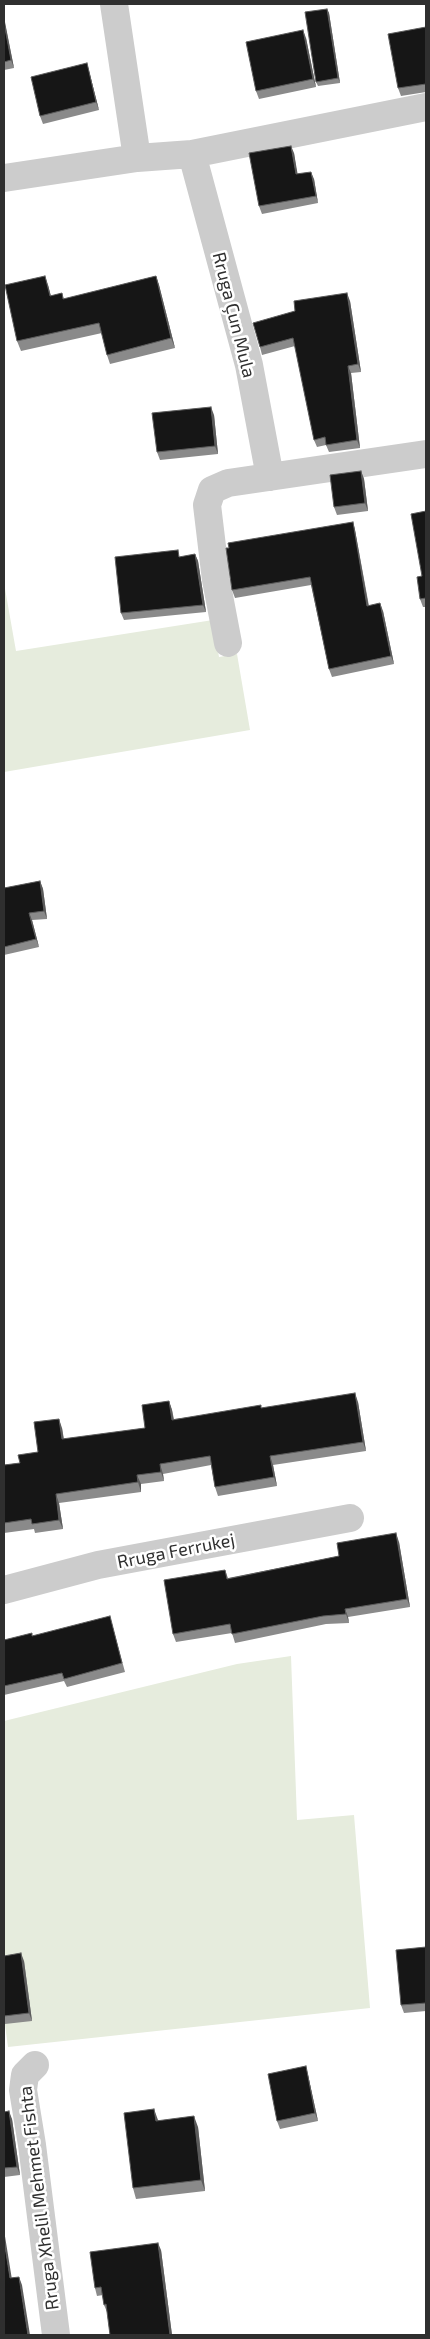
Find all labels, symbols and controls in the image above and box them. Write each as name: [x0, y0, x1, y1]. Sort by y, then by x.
street label: Rruga Çun Mula: [208, 250, 260, 380]
street label: Rruga Ferrukej: [115, 1529, 237, 1573]
street label: Rruga Xhelil Mehmet Fishta: [15, 2085, 63, 2311]

